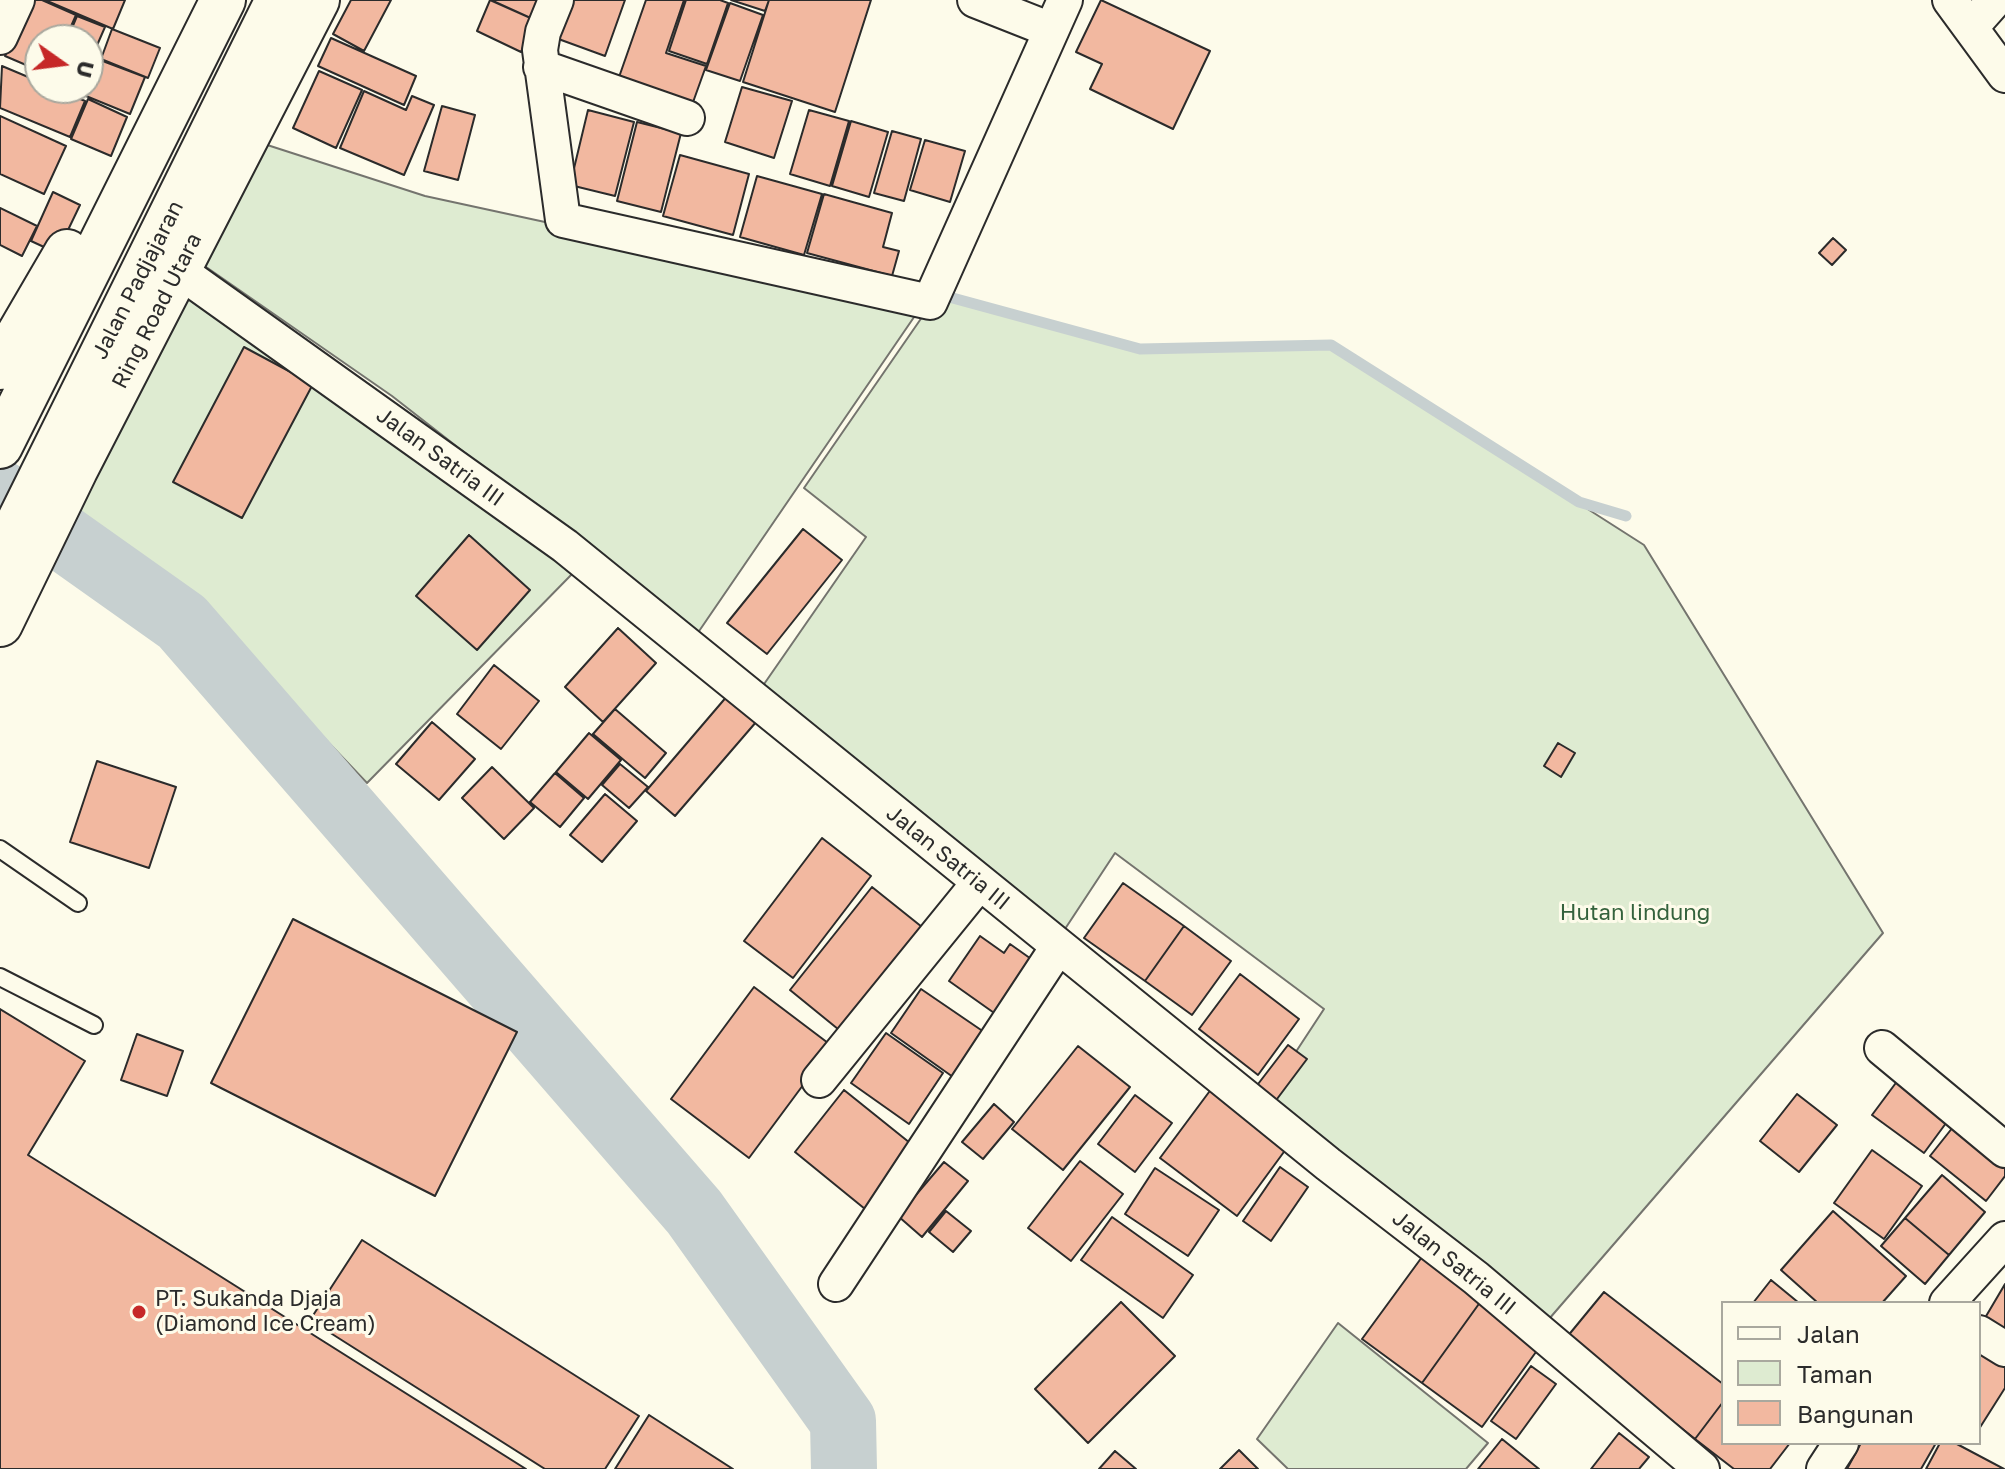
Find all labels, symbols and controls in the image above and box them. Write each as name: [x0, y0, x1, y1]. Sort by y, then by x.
north arrow: [24, 24, 104, 104]
text: U: [71, 58, 101, 81]
street label: Jalan Padjajaran: [87, 196, 189, 364]
street label: Ring Road Utara: [106, 229, 208, 393]
street label: Jalan Satria III: [371, 402, 509, 512]
street label: Jalan Satria III: [881, 800, 1015, 916]
park label: Hutan lindung: [1560, 900, 1710, 926]
street label: Jalan Satria III: [1387, 1205, 1521, 1321]
place label: PT. Sukanda Djaja (Diamond Ice Cream): [155, 1286, 376, 1338]
legend: [1721, 1301, 1981, 1445]
marker: PT. Sukanda Djaja (Diamond Ice Cream): [130, 1303, 148, 1321]
text: Jalan: [1797, 1319, 1860, 1348]
text: Taman: [1797, 1359, 1873, 1388]
text: Bangunan: [1797, 1399, 1914, 1428]

